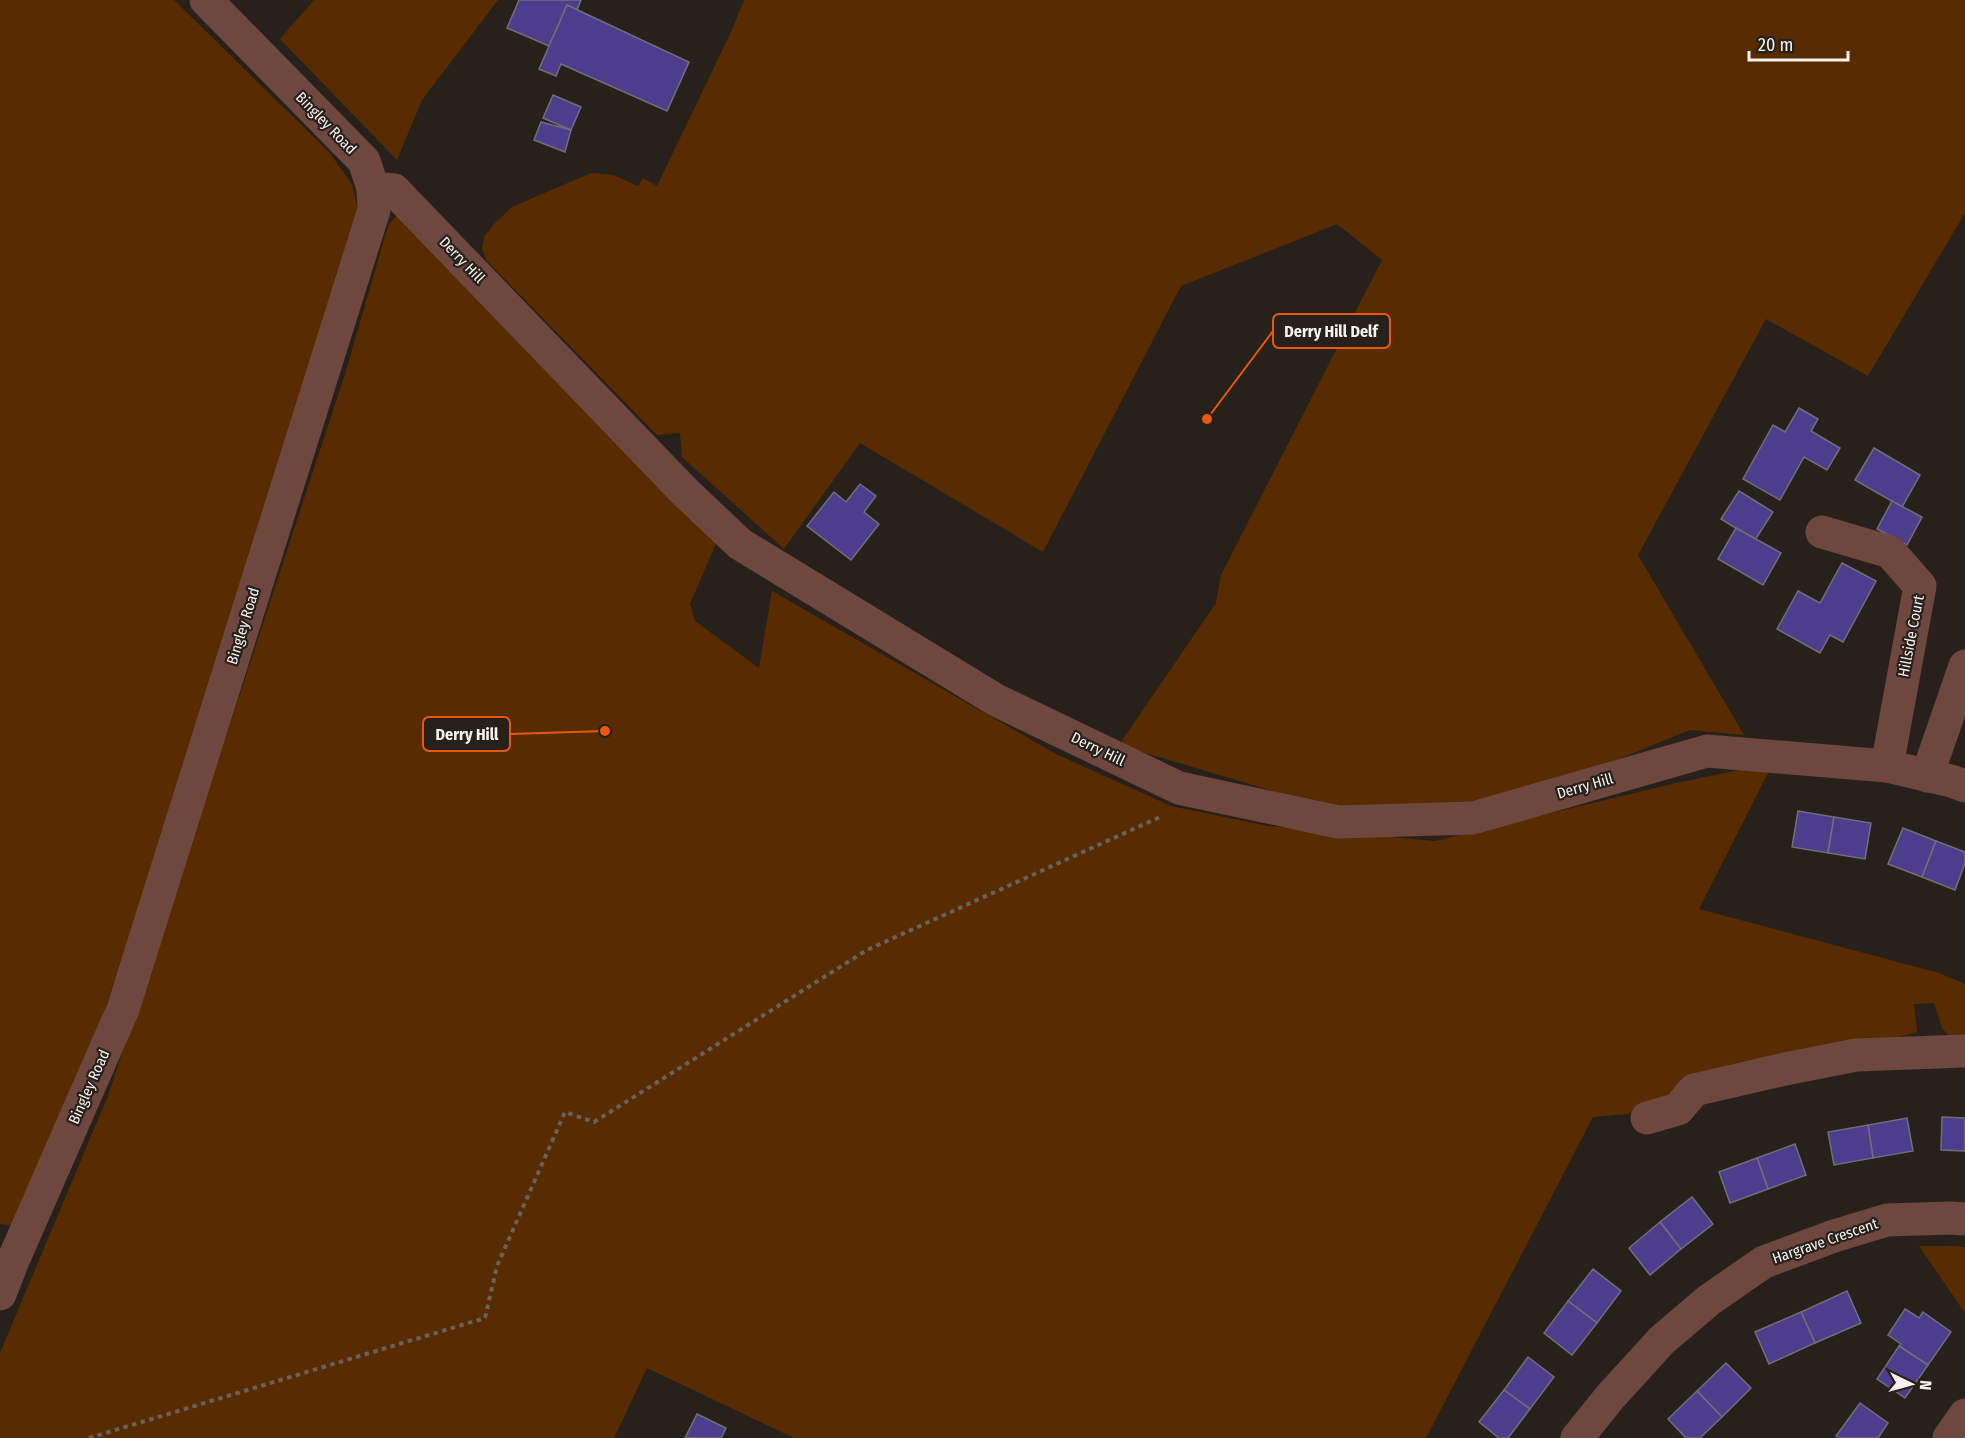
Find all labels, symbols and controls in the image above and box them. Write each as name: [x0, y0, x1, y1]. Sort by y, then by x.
scale bar: [1749, 24, 1848, 62]
text: 20 m: [1758, 34, 1793, 56]
street label: Bingley Road: [292, 88, 360, 158]
street label: Derry Hill: [436, 233, 489, 287]
callout: Derry Hill Delf: [1273, 314, 1390, 348]
text: Derry Hill Delf: [1284, 322, 1379, 341]
street label: Bingley Road: [223, 585, 263, 667]
street label: Hillside Court: [1894, 593, 1928, 679]
callout: Derry Hill: [423, 717, 510, 751]
text: Derry Hill: [436, 725, 499, 744]
street label: Derry Hill: [1068, 728, 1128, 770]
street label: Derry Hill: [1555, 769, 1615, 803]
street label: Bingley Road: [65, 1047, 113, 1127]
street label: Hargrave Crescent: [1770, 1214, 1880, 1267]
north arrow: [1881, 1354, 1941, 1414]
text: N: [1916, 1380, 1935, 1391]

